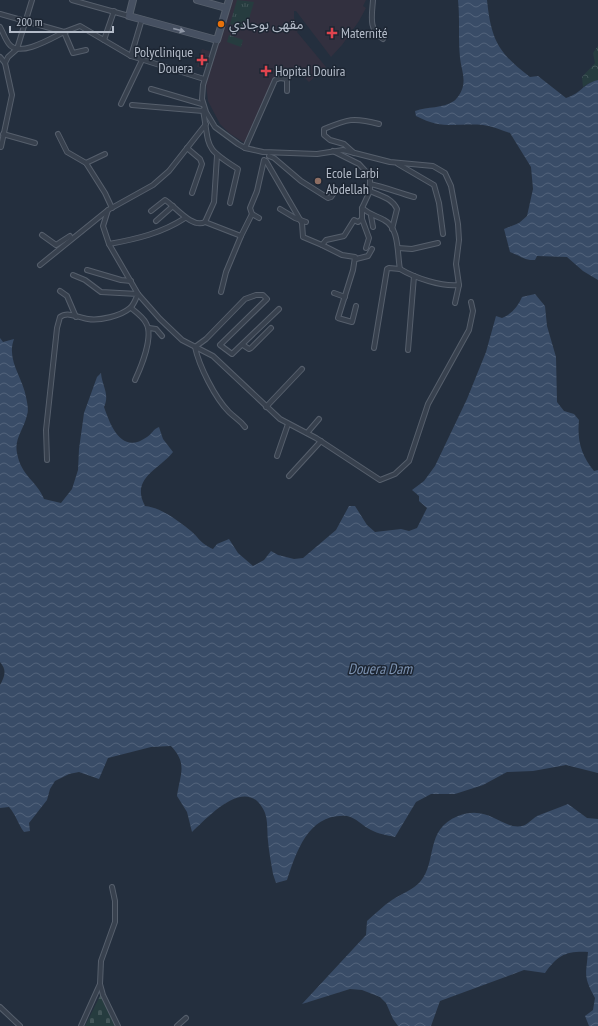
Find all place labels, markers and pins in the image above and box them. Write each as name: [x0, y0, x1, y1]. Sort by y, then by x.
place label: مقهى بوجادي: [229, 15, 304, 35]
marker: مقهى بوجادي: [216, 19, 226, 29]
place label: Maternité: [341, 24, 388, 42]
marker: Maternité: [326, 27, 338, 39]
place label: Polyclinique Douera: [134, 43, 193, 77]
marker: Polyclinique Douera: [196, 54, 208, 66]
place label: Hopital Douira: [275, 62, 345, 80]
marker: Hopital Douira: [260, 65, 272, 77]
place label: Ecole Larbi Abdellah: [326, 164, 379, 198]
marker: Ecole Larbi Abdellah: [313, 176, 323, 186]

